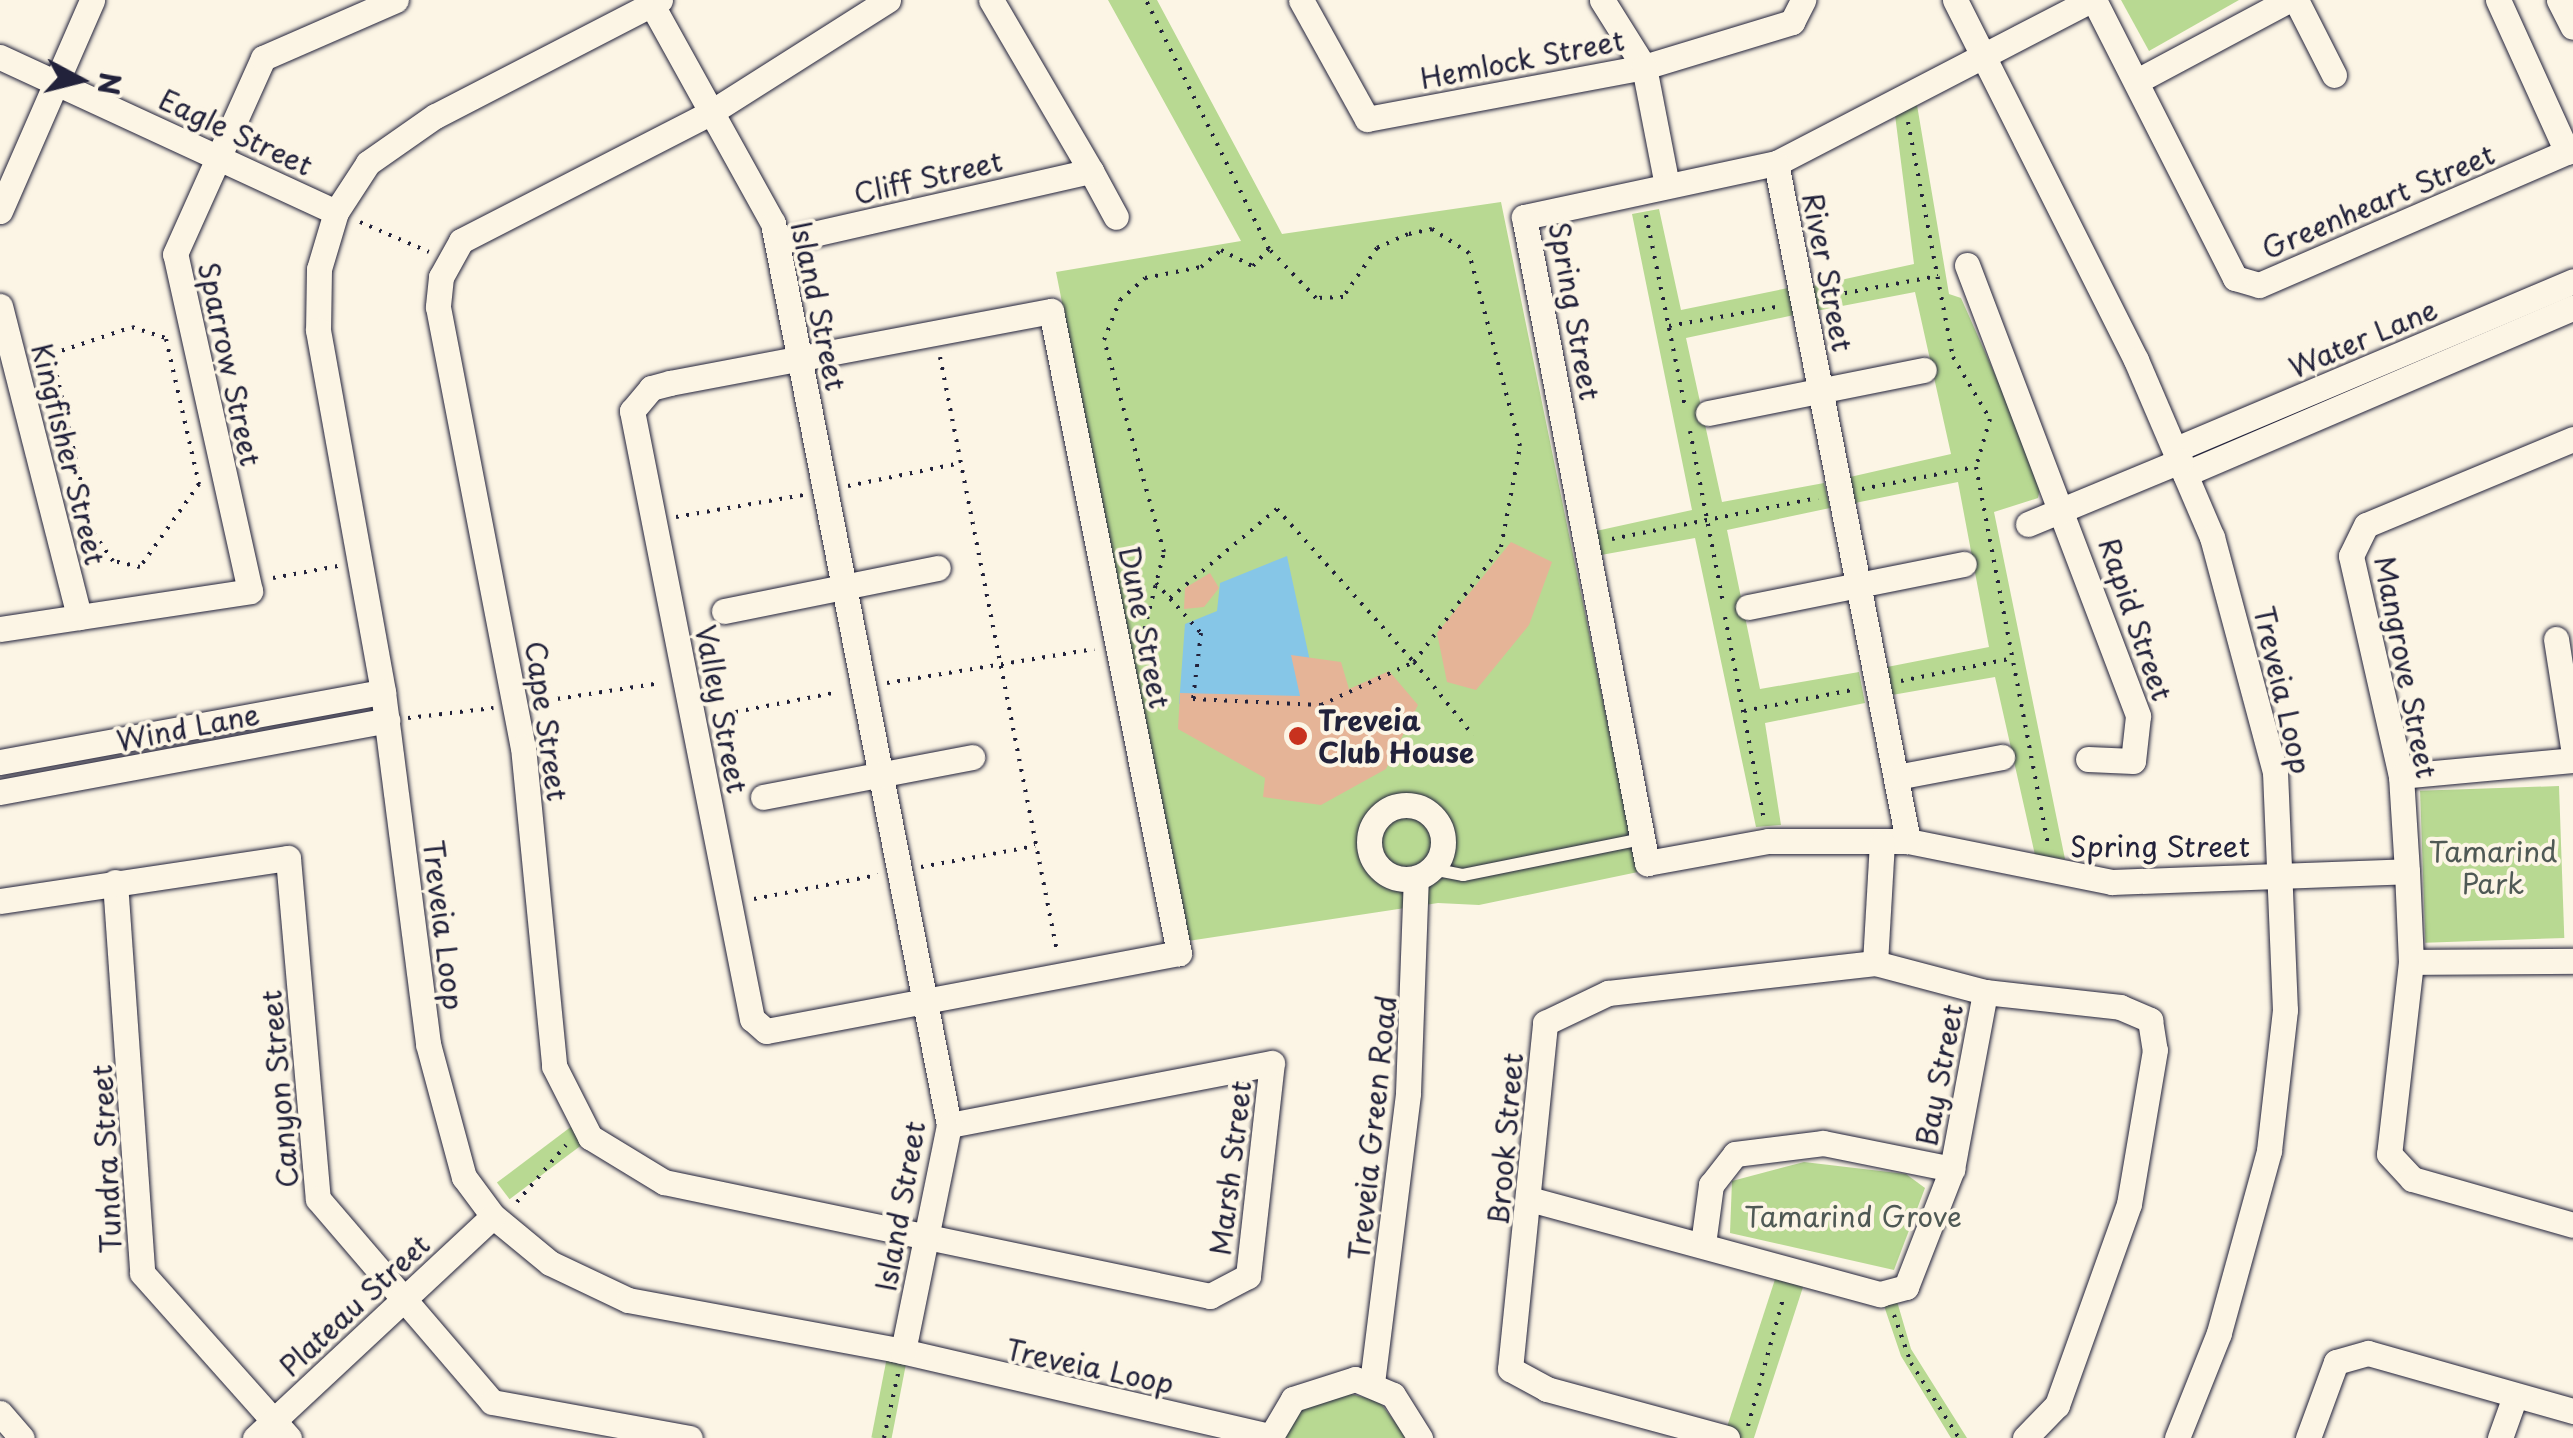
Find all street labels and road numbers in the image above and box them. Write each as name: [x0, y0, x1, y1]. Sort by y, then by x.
street label: Hemlock Street: [1417, 23, 1627, 95]
street label: Eagle Street: [153, 82, 319, 182]
street label: Greenheart Street: [2257, 137, 2499, 265]
street label: Cliff Street: [850, 144, 1006, 210]
street label: River Street: [1796, 190, 1860, 354]
street label: Island Street: [785, 218, 853, 394]
street label: Spring Street: [1543, 220, 1607, 402]
street label: Sparrow Street: [192, 260, 268, 468]
street label: Water Lane: [2283, 292, 2443, 384]
street label: Kingfisher Street: [25, 340, 113, 568]
street label: Rapid Street: [2092, 533, 2180, 705]
street label: Dune Street: [1113, 543, 1177, 711]
street label: Mangrove Street: [2368, 552, 2444, 782]
street label: Treveia Loop: [2248, 603, 2318, 777]
street label: Valley Street: [689, 621, 755, 797]
street label: Cape Street: [519, 639, 575, 803]
street label: Wind Lane: [113, 697, 263, 757]
street label: Spring Street: [2070, 829, 2250, 863]
street label: Treveia Loop: [417, 839, 471, 1011]
street label: Canyon Street: [254, 989, 304, 1189]
street label: Treveia Green Road: [1341, 993, 1403, 1263]
street label: Bay Street: [1909, 1001, 1969, 1149]
street label: Brook Street: [1481, 1051, 1529, 1227]
street label: Tundra Street: [84, 1063, 128, 1255]
street label: Marsh Street: [1202, 1077, 1258, 1259]
street label: Island Street: [868, 1118, 932, 1294]
street label: Plateau Street: [271, 1226, 437, 1384]
street label: Treveia Loop: [1003, 1332, 1177, 1400]

